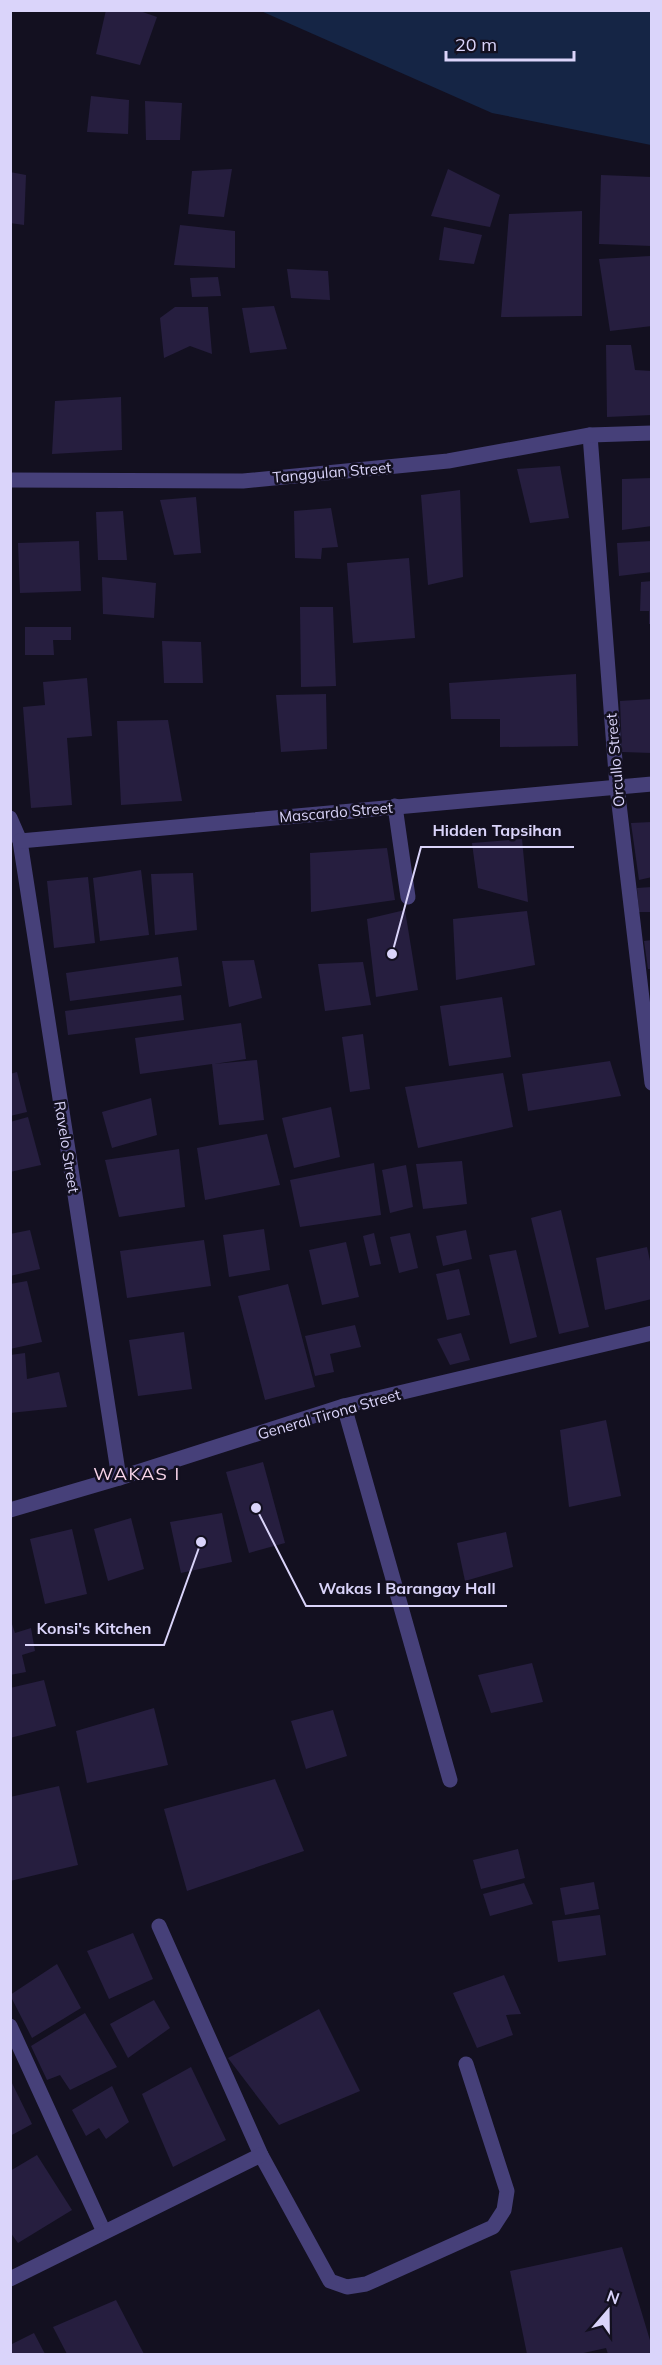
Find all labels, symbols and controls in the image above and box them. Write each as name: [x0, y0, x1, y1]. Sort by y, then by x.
scale bar: [446, 24, 574, 62]
text: 20 m: [455, 33, 497, 56]
street label: Tanggulan Street: [272, 457, 392, 487]
street label: Orcullo Street: [601, 712, 629, 808]
street label: Mascardo Street: [278, 798, 394, 826]
callout: Hidden Tapsihan: [421, 813, 574, 847]
text: Hidden Tapsihan: [432, 820, 562, 840]
street label: Ravelo Street: [50, 1100, 84, 1194]
street label: General Tirona Street: [255, 1385, 403, 1443]
district label: WAKAS I: [93, 1462, 181, 1485]
callout: Wakas I Barangay Hall: [306, 1572, 507, 1606]
text: Wakas I Barangay Hall: [318, 1578, 496, 1598]
callout: Konsi's Kitchen: [25, 1611, 164, 1645]
text: Konsi's Kitchen: [37, 1618, 152, 1638]
north arrow: [578, 2281, 638, 2341]
text: N: [604, 2285, 622, 2308]

